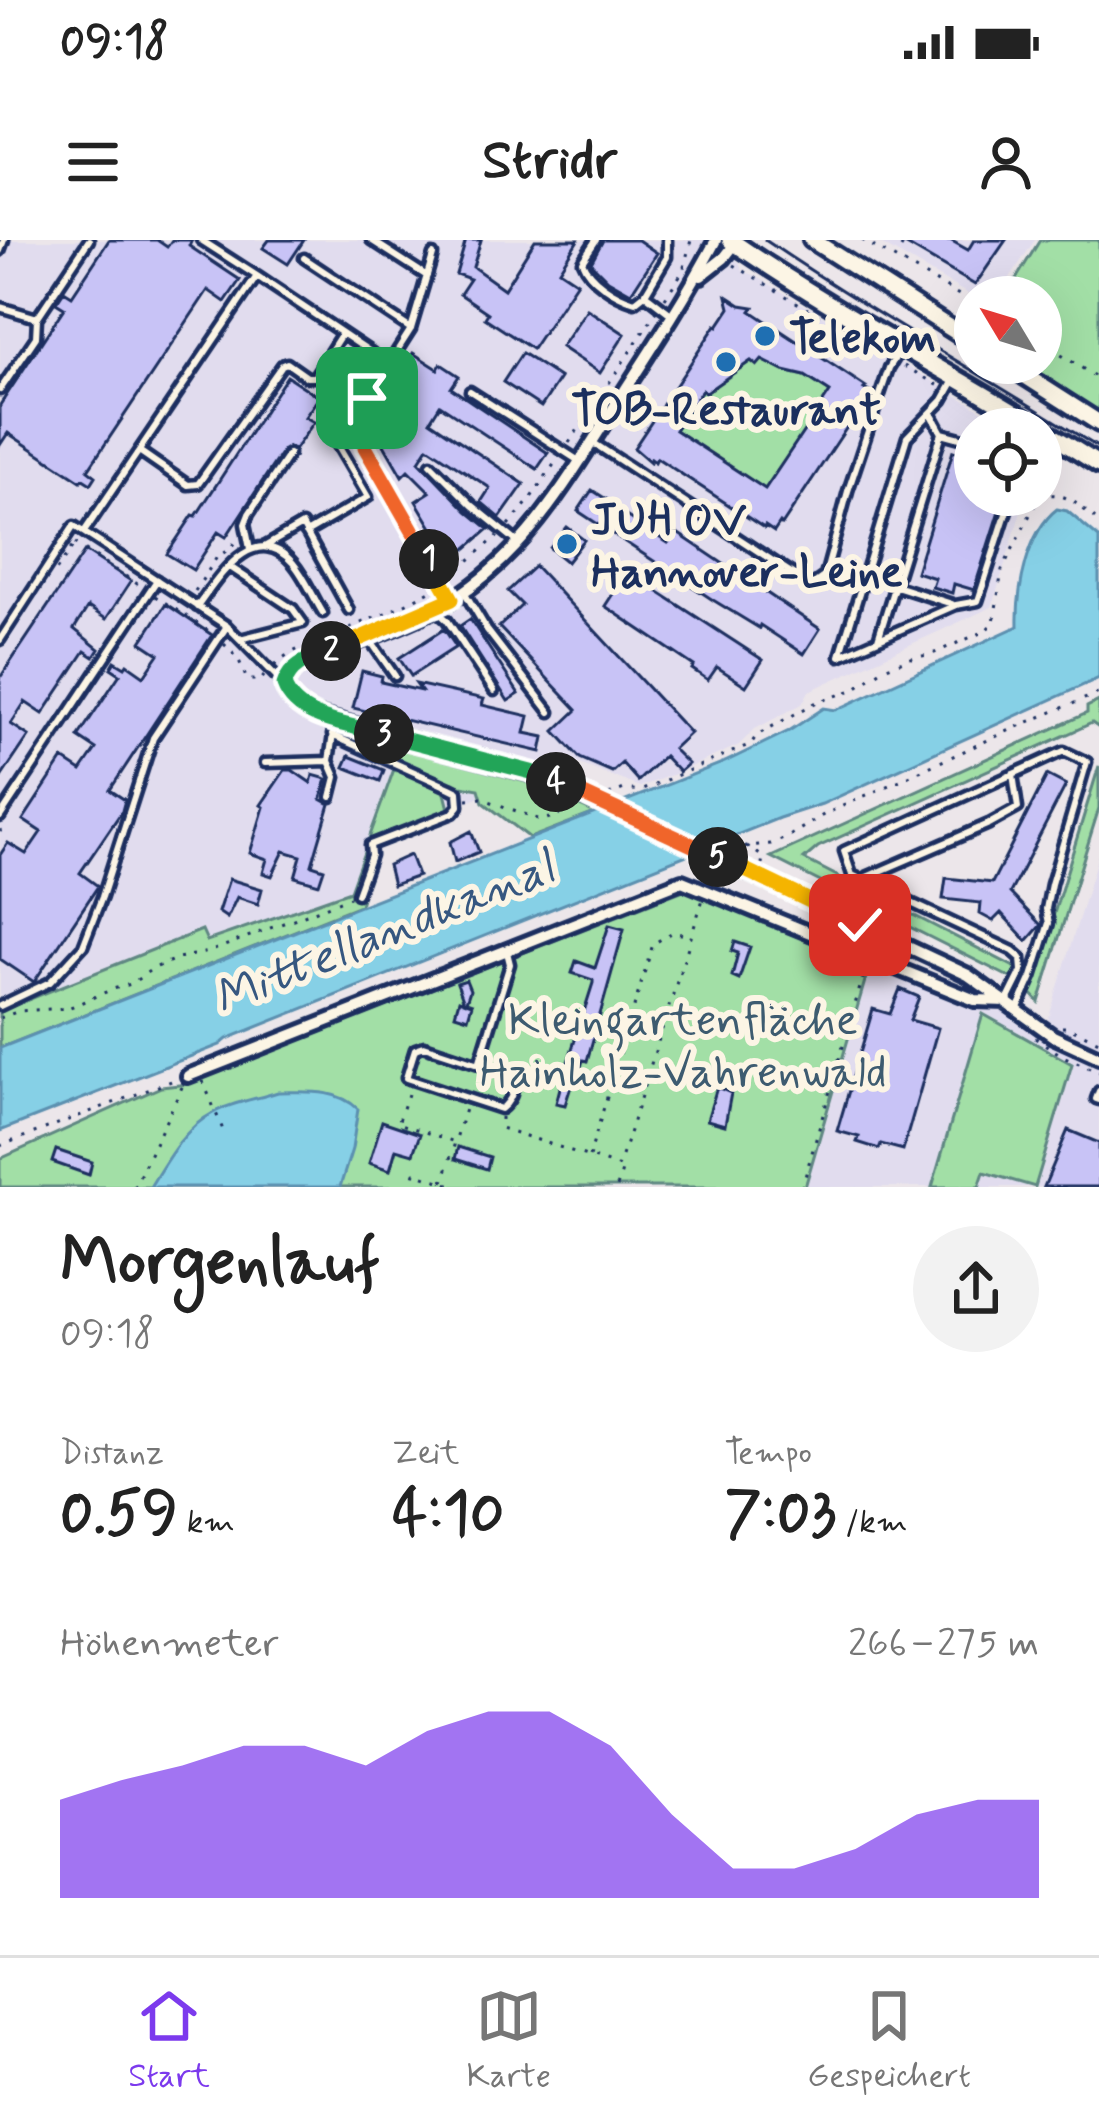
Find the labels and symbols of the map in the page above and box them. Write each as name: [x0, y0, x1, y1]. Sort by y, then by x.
north arrow: [954, 276, 1062, 384]
place label: Telekom: [789, 310, 936, 369]
marker: Telekom: [752, 323, 778, 349]
pin: [316, 347, 418, 449]
marker: TOB-Restaurant: [713, 349, 739, 375]
place label: TOB-Restaurant: [571, 382, 881, 441]
place label: JUH OV Hannover-Leine: [591, 492, 903, 603]
pin: 1: [399, 529, 459, 589]
marker: JUH OV Hannover-Leine: [554, 531, 580, 557]
pin: 2: [301, 621, 361, 681]
pin: 3: [354, 704, 414, 764]
pin: 4: [526, 752, 586, 812]
pin: 5: [688, 827, 748, 887]
water label: Mittellandkanal: [205, 836, 567, 1031]
pin: [809, 874, 911, 976]
park label: Kleingartenfläche Hainholz-Vahrenwald: [479, 992, 887, 1103]

